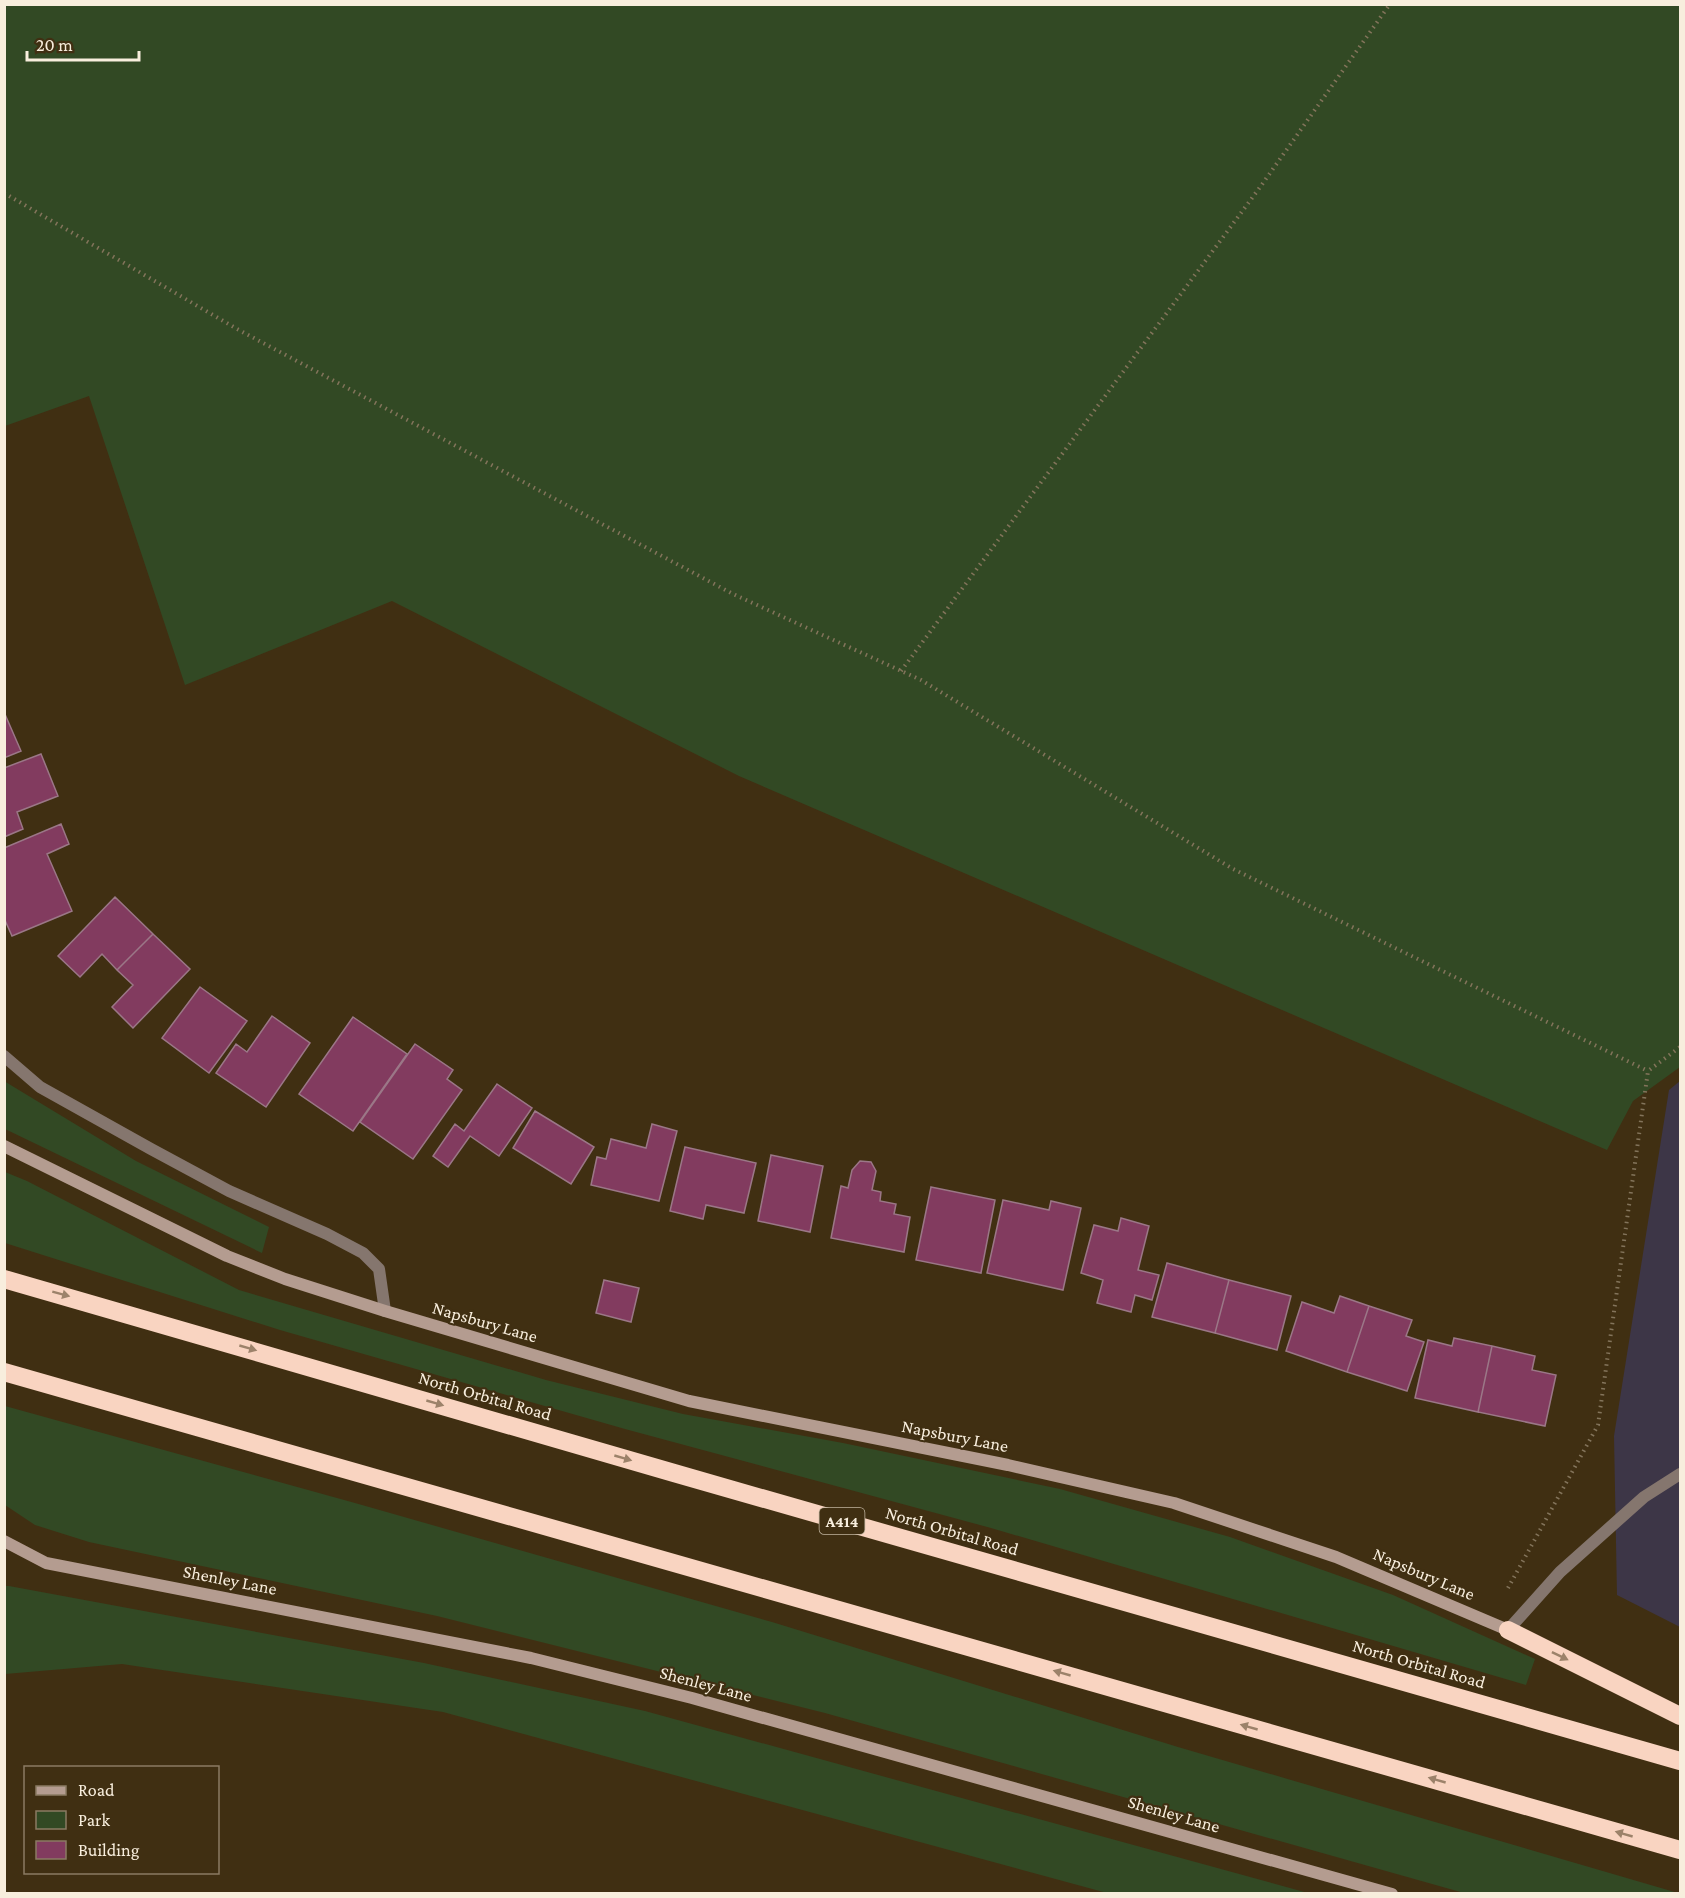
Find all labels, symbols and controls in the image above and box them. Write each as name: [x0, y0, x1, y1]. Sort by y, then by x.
scale bar: [27, 24, 140, 62]
text: 20 m: [36, 35, 73, 55]
one-way arrow: [52, 1290, 70, 1299]
street label: Napsbury Lane: [430, 1297, 540, 1347]
one-way arrow: [239, 1344, 257, 1353]
street label: North Orbital Road: [416, 1367, 554, 1425]
one-way arrow: [426, 1399, 444, 1408]
street label: Napsbury Lane: [900, 1416, 1010, 1456]
one-way arrow: [614, 1454, 632, 1463]
street label: North Orbital Road: [883, 1502, 1021, 1560]
road number: A414: [820, 1508, 864, 1534]
street label: Napsbury Lane: [1370, 1544, 1478, 1604]
street label: Shenley Lane: [182, 1561, 279, 1599]
street label: North Orbital Road: [1350, 1635, 1488, 1693]
one-way arrow: [1552, 1651, 1569, 1661]
street label: Shenley Lane: [658, 1662, 754, 1706]
one-way arrow: [1053, 1668, 1071, 1677]
one-way arrow: [1240, 1722, 1258, 1731]
legend: [24, 1766, 219, 1874]
one-way arrow: [1428, 1775, 1446, 1784]
text: Road: [78, 1780, 115, 1800]
street label: Shenley Lane: [1126, 1791, 1222, 1837]
text: Park: [78, 1810, 110, 1830]
one-way arrow: [1615, 1829, 1633, 1838]
text: Building: [78, 1840, 140, 1860]

